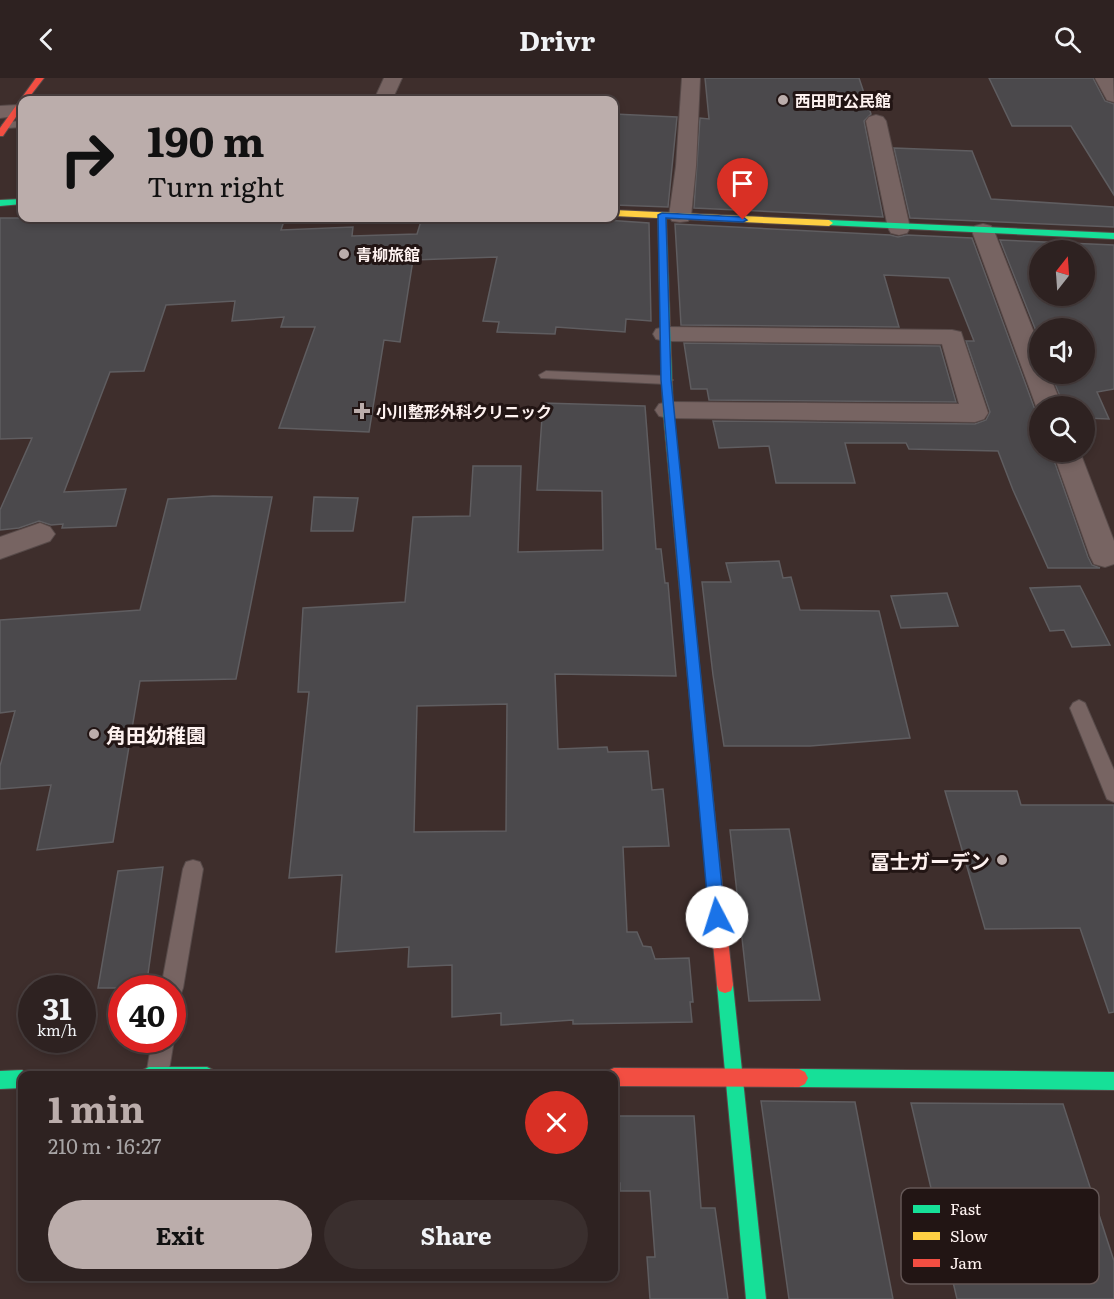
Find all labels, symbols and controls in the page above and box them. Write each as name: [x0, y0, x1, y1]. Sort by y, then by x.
text: Drivr: [519, 19, 595, 59]
icon: back: [30, 23, 63, 56]
icon: search: [1051, 23, 1084, 56]
place label: 西田町公民館: [795, 88, 891, 112]
marker: 西田町公民館: [776, 93, 790, 107]
text: 190 m: [147, 108, 265, 170]
icon: right: [48, 120, 126, 198]
pin: [717, 158, 768, 220]
text: Turn right: [147, 165, 284, 205]
icon: arrive: [726, 167, 759, 200]
north arrow: [1029, 240, 1095, 306]
map controls: [1029, 240, 1095, 462]
place label: 青柳旅館: [356, 242, 420, 266]
marker: 青柳旅館: [337, 247, 351, 261]
button: sound: [1029, 318, 1095, 384]
button: search: [1029, 396, 1095, 462]
place label: 小川整形外科クリニック: [376, 399, 552, 423]
marker: 小川整形外科クリニック: [353, 402, 371, 420]
place label: 角田幼稚園: [106, 719, 206, 749]
marker: 角田幼稚園: [87, 727, 101, 741]
place label: 冨士ガーデン: [870, 845, 990, 875]
marker: 冨士ガーデン: [995, 853, 1009, 867]
position arrow: [685, 885, 749, 949]
speed limit sign: 40: [108, 975, 186, 1053]
text: 31: [42, 985, 72, 1029]
text: km/h: [37, 1018, 77, 1041]
text: 1 min: [48, 1081, 144, 1134]
button: close: [525, 1091, 588, 1154]
text: 210 m · 16:27: [48, 1130, 161, 1160]
legend: [901, 1188, 1099, 1284]
text: Fast: [950, 1196, 982, 1220]
button: Exit: [48, 1200, 312, 1269]
button: Share: [324, 1200, 588, 1269]
text: Slow: [950, 1223, 988, 1247]
text: Jam: [950, 1250, 983, 1274]

